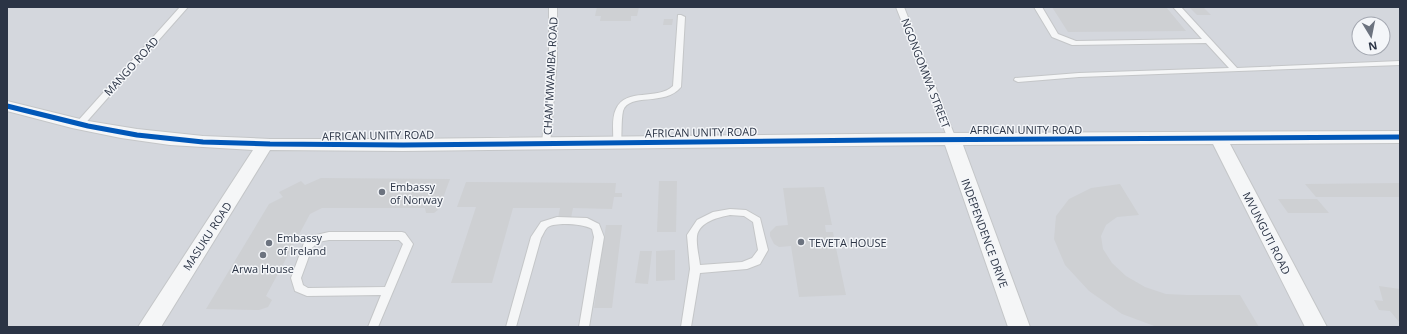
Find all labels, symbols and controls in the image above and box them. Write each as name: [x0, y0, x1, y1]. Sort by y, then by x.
street label: CHAM'MWAMBA ROAD: [539, 16, 561, 136]
street label: NGONGOMWA STREET: [898, 16, 954, 130]
north arrow: [1351, 16, 1391, 56]
street label: MANGO ROAD: [100, 33, 162, 99]
text: N: [1367, 38, 1379, 55]
street label: AFRICAN UNITY ROAD: [970, 122, 1082, 137]
street label: AFRICAN UNITY ROAD: [645, 124, 757, 140]
street label: AFRICAN UNITY ROAD: [322, 127, 434, 143]
street label: INDEPENDENCE DRIVE: [958, 176, 1012, 290]
place label: Embassy of Norway: [390, 179, 443, 207]
marker: Embassy of Norway: [377, 187, 387, 197]
street label: MVUNGUTI ROAD: [1240, 189, 1294, 277]
street label: MASUKU ROAD: [179, 199, 235, 273]
place label: Embassy of Ireland: [277, 230, 326, 258]
place label: TEVETA HOUSE: [809, 235, 887, 250]
marker: TEVETA HOUSE: [796, 237, 806, 247]
marker: Embassy of Ireland: [264, 238, 274, 248]
marker: Arwa House: [258, 250, 268, 260]
place label: Arwa House: [232, 261, 294, 276]

